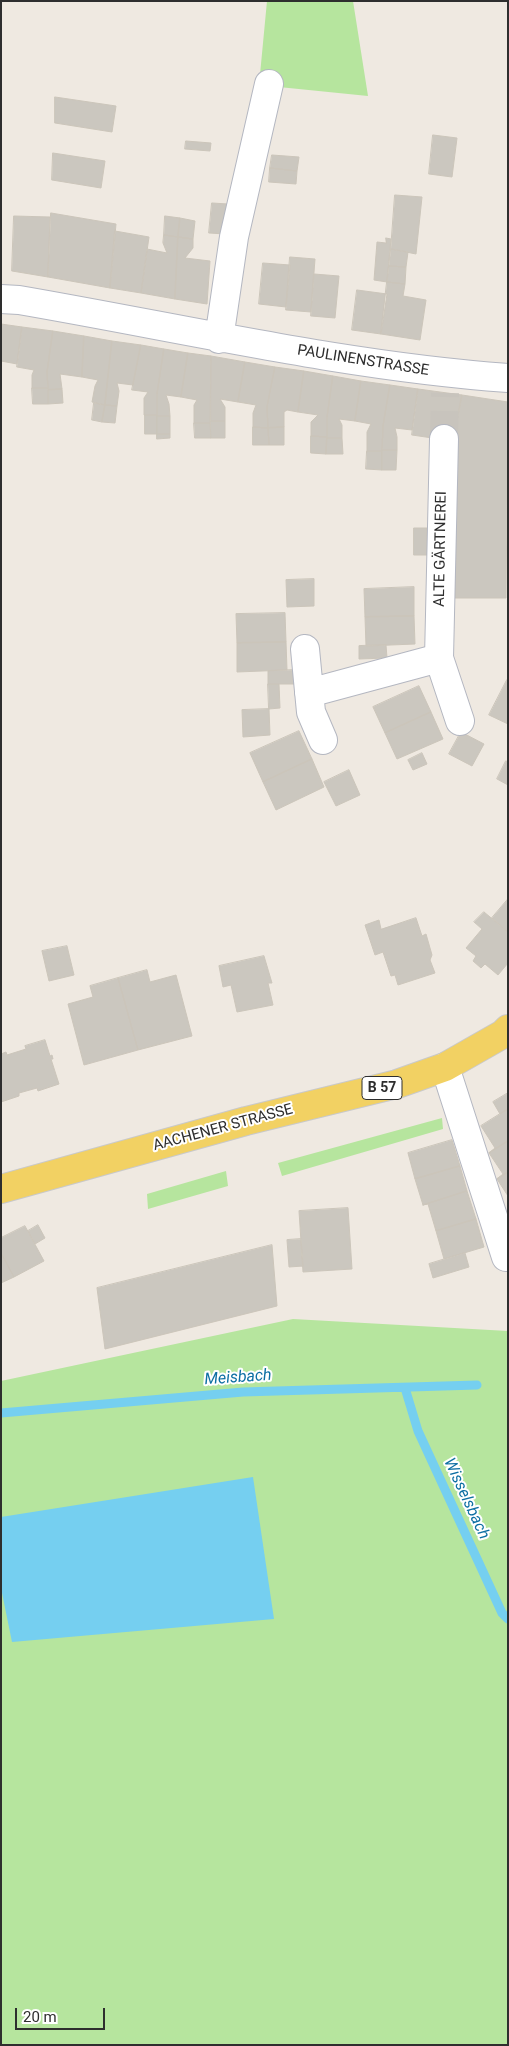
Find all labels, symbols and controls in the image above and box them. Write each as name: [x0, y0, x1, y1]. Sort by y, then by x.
street label: PAULINENSTRASSE: [296, 342, 430, 380]
street label: ALTE GÄRTNEREI: [431, 491, 451, 607]
road number: B 57: [362, 1076, 402, 1100]
street label: AACHENER STRASSE: [151, 1101, 295, 1155]
water label: Meisbach: [204, 1366, 272, 1390]
water label: Wisselsbach: [439, 1455, 493, 1543]
scale bar: [18, 1998, 108, 2030]
text: 20 m: [23, 2008, 57, 2026]

